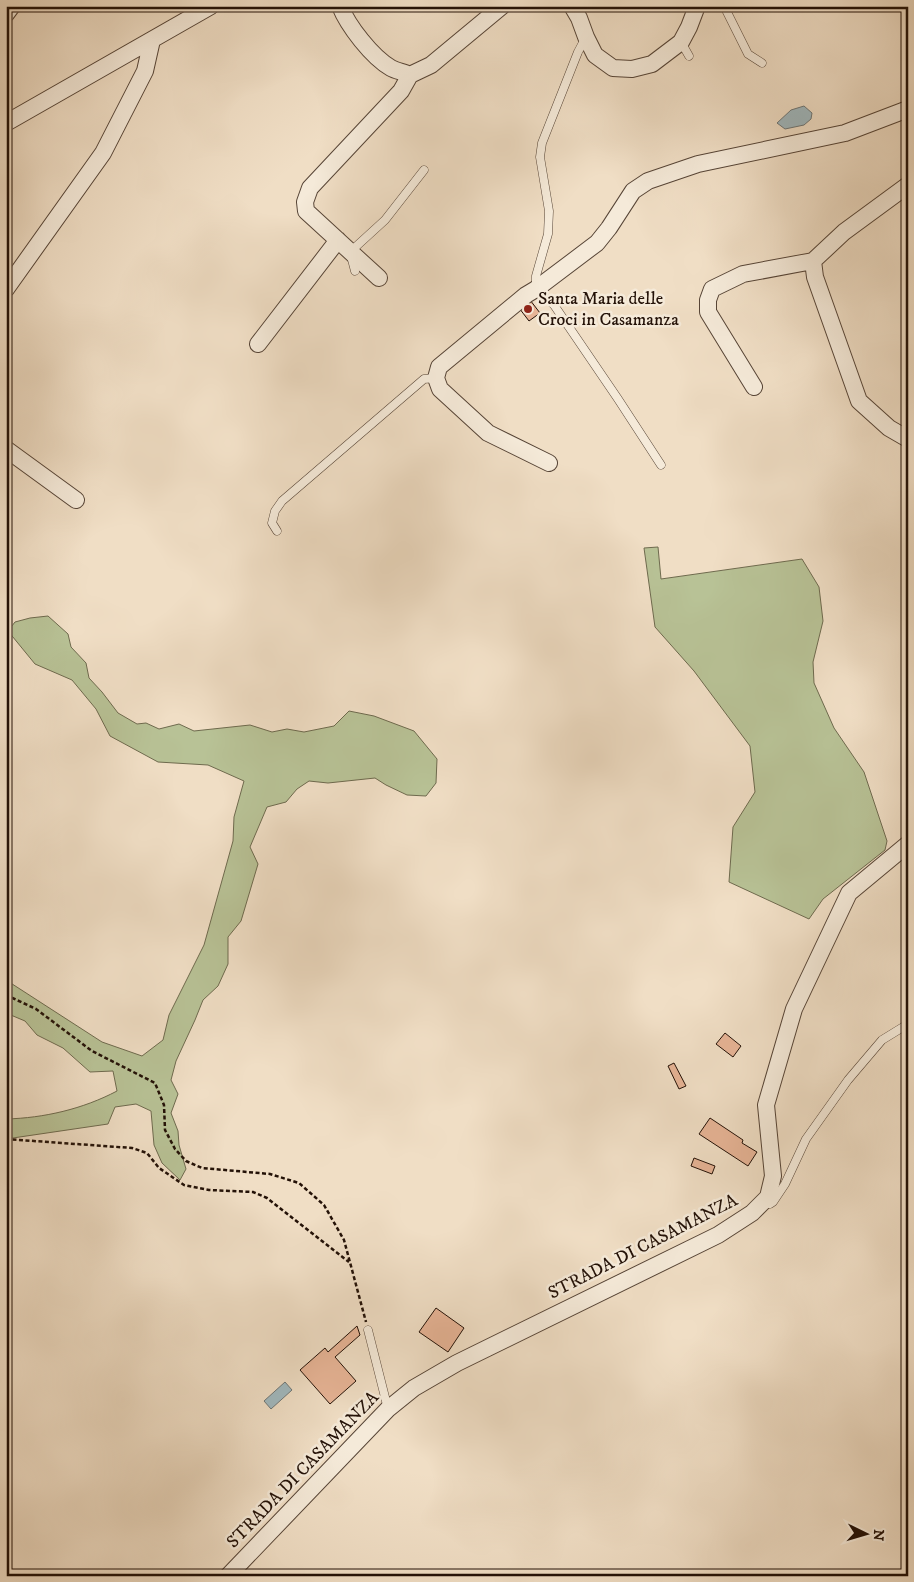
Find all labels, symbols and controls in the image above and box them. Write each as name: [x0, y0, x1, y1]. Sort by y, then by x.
place label: Santa Maria delle Croci in Casamanza: [538, 288, 679, 331]
marker: Santa Maria delle Croci in Casamanza: [522, 303, 534, 315]
street label: STRADA DI CASAMANZA: [545, 1189, 742, 1304]
street label: STRADA DI CASAMANZA: [222, 1387, 384, 1553]
north arrow: [842, 1510, 892, 1560]
text: N: [868, 1529, 887, 1542]

